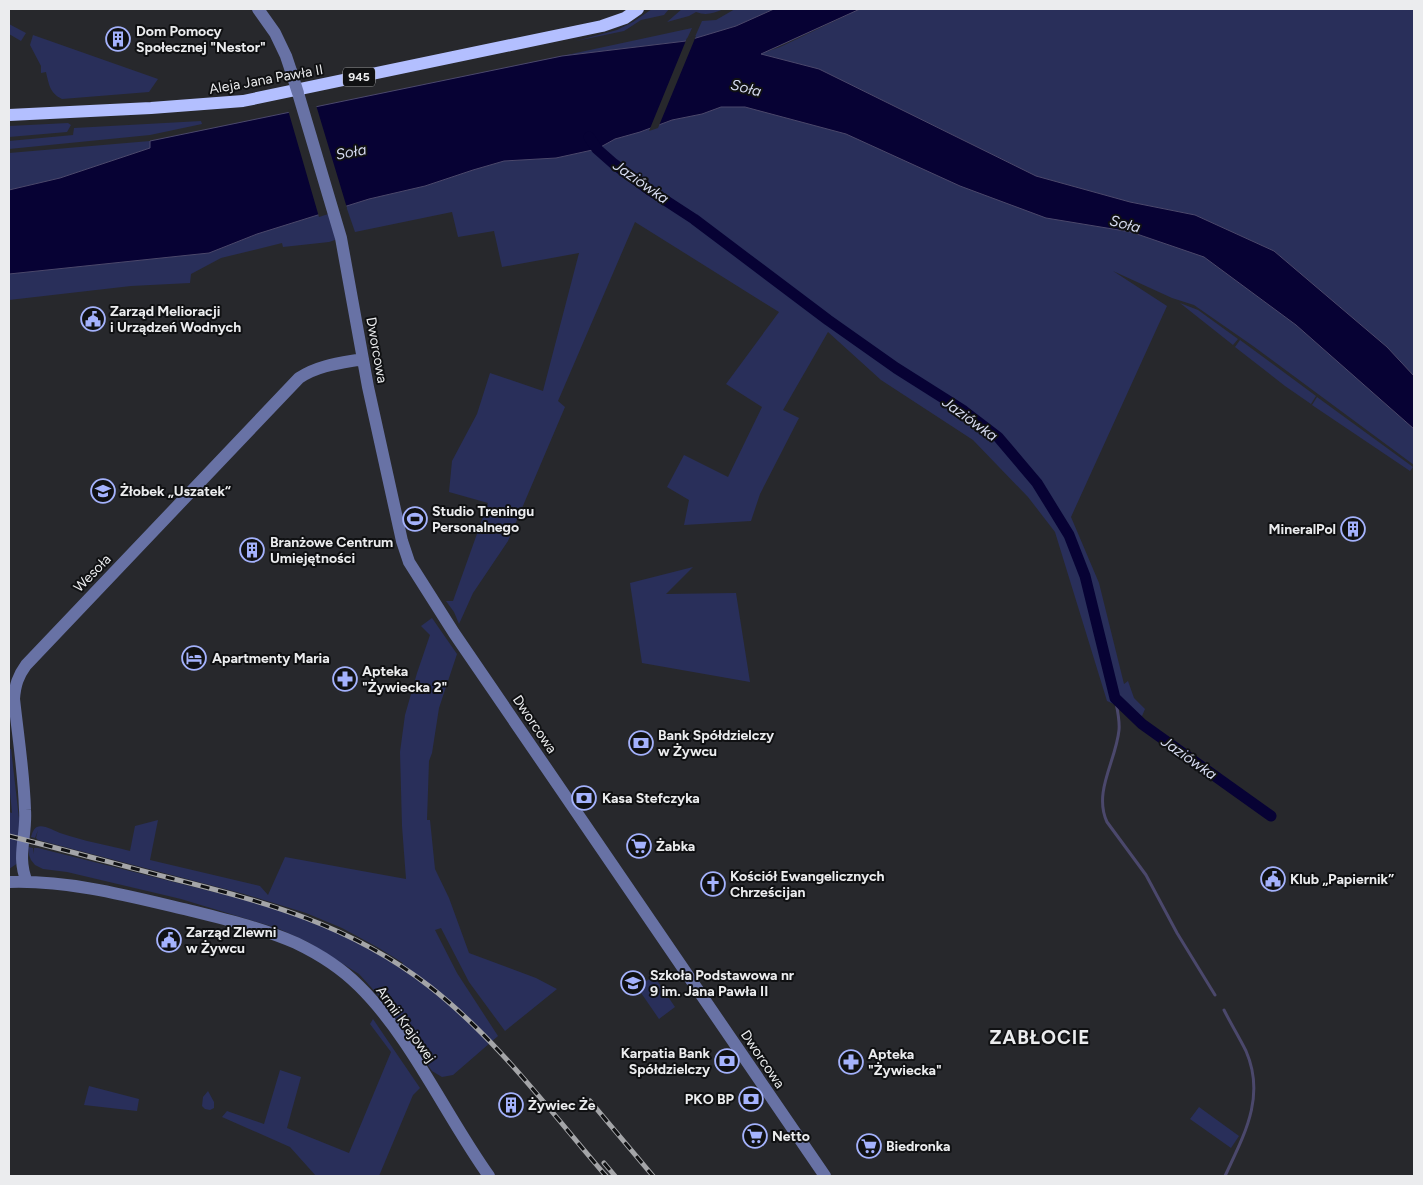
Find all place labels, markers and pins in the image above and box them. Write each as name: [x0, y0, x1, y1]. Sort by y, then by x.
place label: Dom Pomocy Społecznej "Nestor": [136, 23, 266, 56]
building icon: Dom Pomocy Społecznej "Nestor": [105, 26, 131, 52]
place label: Zarząd Melioracji i Urządzeń Wodnych: [110, 303, 241, 336]
public building icon: Zarząd Melioracji i Urządzeń Wodnych: [80, 306, 106, 332]
school or university icon: Żłobek „Uszatek“: [90, 478, 116, 504]
place label: Żłobek „Uszatek“: [120, 483, 231, 500]
place label: Studio Treningu Personalnego: [432, 503, 534, 536]
sports icon: Studio Treningu Personalnego: [402, 506, 428, 532]
building icon: MineralPol: [1340, 516, 1366, 542]
place label: MineralPol: [1269, 521, 1336, 538]
place label: Branżowe Centrum Umiejętności: [270, 534, 393, 567]
building icon: Branżowe Centrum Umiejętności: [239, 537, 265, 563]
hotel icon: Apartmenty Maria: [181, 645, 207, 671]
place label: Apartmenty Maria: [212, 650, 330, 667]
place label: Apteka "Żywiecka 2": [362, 663, 447, 696]
pharmacy icon: Apteka "Żywiecka 2": [332, 666, 358, 692]
place label: Bank Spółdzielczy w Żywcu: [658, 727, 775, 760]
bank icon: Bank Spółdzielczy w Żywcu: [628, 730, 654, 756]
bank icon: Kasa Stefczyka: [571, 785, 597, 811]
place label: Kasa Stefczyka: [602, 790, 700, 807]
supermarket icon: Żabka: [626, 833, 652, 859]
place label: Żabka: [656, 838, 695, 855]
public building icon: Klub „Papiernik”: [1260, 866, 1286, 892]
place label: Kościół Ewangelicznych Chrześcijan: [730, 868, 885, 901]
church icon: Kościół Ewangelicznych Chrześcijan: [700, 871, 726, 897]
place label: Klub „Papiernik”: [1290, 871, 1394, 888]
place label: Zarząd Zlewni w Żywcu: [186, 924, 276, 957]
public building icon: Zarząd Zlewni w Żywcu: [156, 927, 182, 953]
place label: Szkoła Podstawowa nr 9 im. Jana Pawła II: [650, 967, 795, 1000]
school or university icon: Szkoła Podstawowa nr 9 im. Jana Pawła II: [620, 970, 646, 996]
place label: Karpatia Bank Spółdzielczy: [621, 1045, 711, 1078]
place label: Apteka "Żywiecka": [868, 1046, 942, 1079]
bank icon: Karpatia Bank Spółdzielczy: [714, 1048, 740, 1074]
pharmacy icon: Apteka "Żywiecka": [838, 1049, 864, 1075]
bank icon: PKO BP: [738, 1086, 764, 1112]
place label: PKO BP: [685, 1091, 735, 1108]
building icon: Żywiec Że: [498, 1092, 524, 1118]
place label: Żywiec Że: [528, 1097, 596, 1114]
supermarket icon: Netto: [742, 1123, 768, 1149]
place label: Netto: [772, 1128, 810, 1145]
supermarket icon: Biedronka: [856, 1133, 882, 1159]
place label: Biedronka: [886, 1138, 950, 1155]

